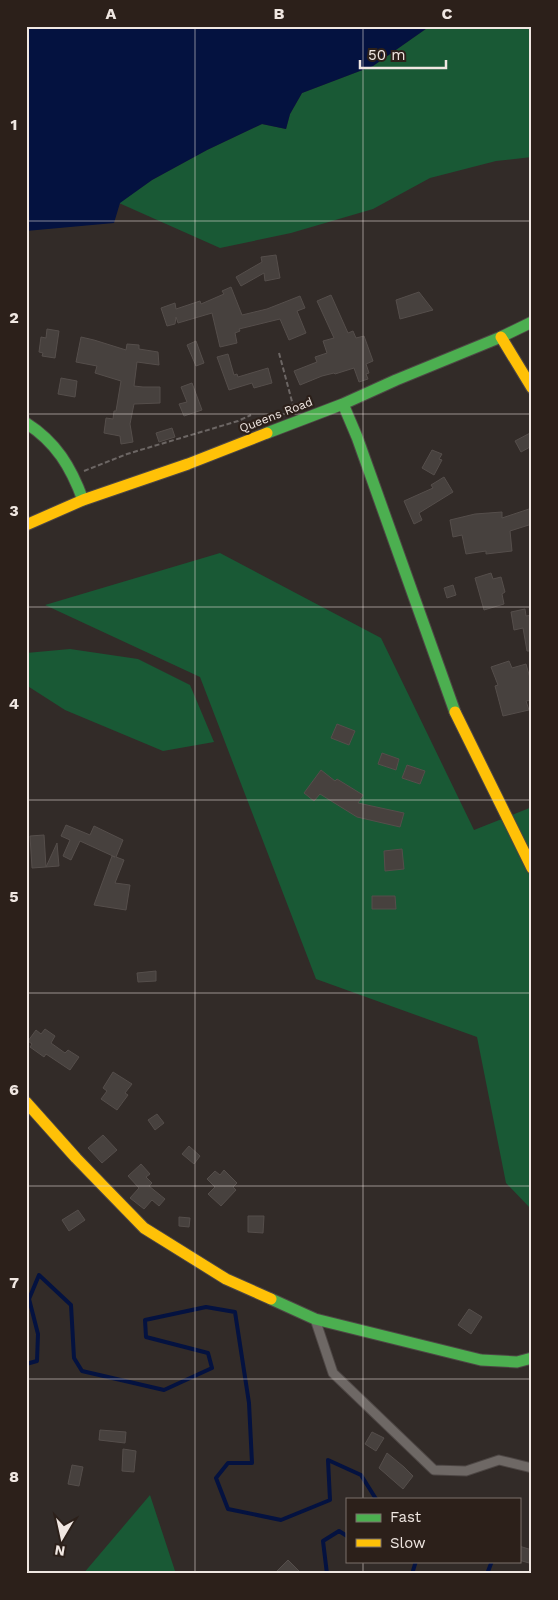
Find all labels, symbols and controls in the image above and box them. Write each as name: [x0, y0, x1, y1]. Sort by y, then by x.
text: A: [106, 4, 117, 23]
text: B: [274, 4, 285, 23]
text: C: [442, 4, 453, 23]
scale bar: [360, 38, 447, 70]
text: 50 m: [368, 46, 405, 64]
text: 1: [11, 115, 17, 134]
text: 2: [9, 308, 19, 327]
street label: Queens Road: [237, 395, 315, 435]
text: 3: [9, 501, 19, 520]
text: 4: [9, 694, 19, 713]
text: 5: [9, 887, 19, 906]
text: 6: [9, 1080, 19, 1099]
text: 7: [9, 1273, 19, 1292]
text: 8: [9, 1467, 19, 1486]
legend: [346, 1498, 520, 1562]
text: Fast: [390, 1508, 422, 1526]
north arrow: [38, 1512, 88, 1562]
text: Slow: [390, 1534, 426, 1552]
text: N: [54, 1542, 66, 1560]

